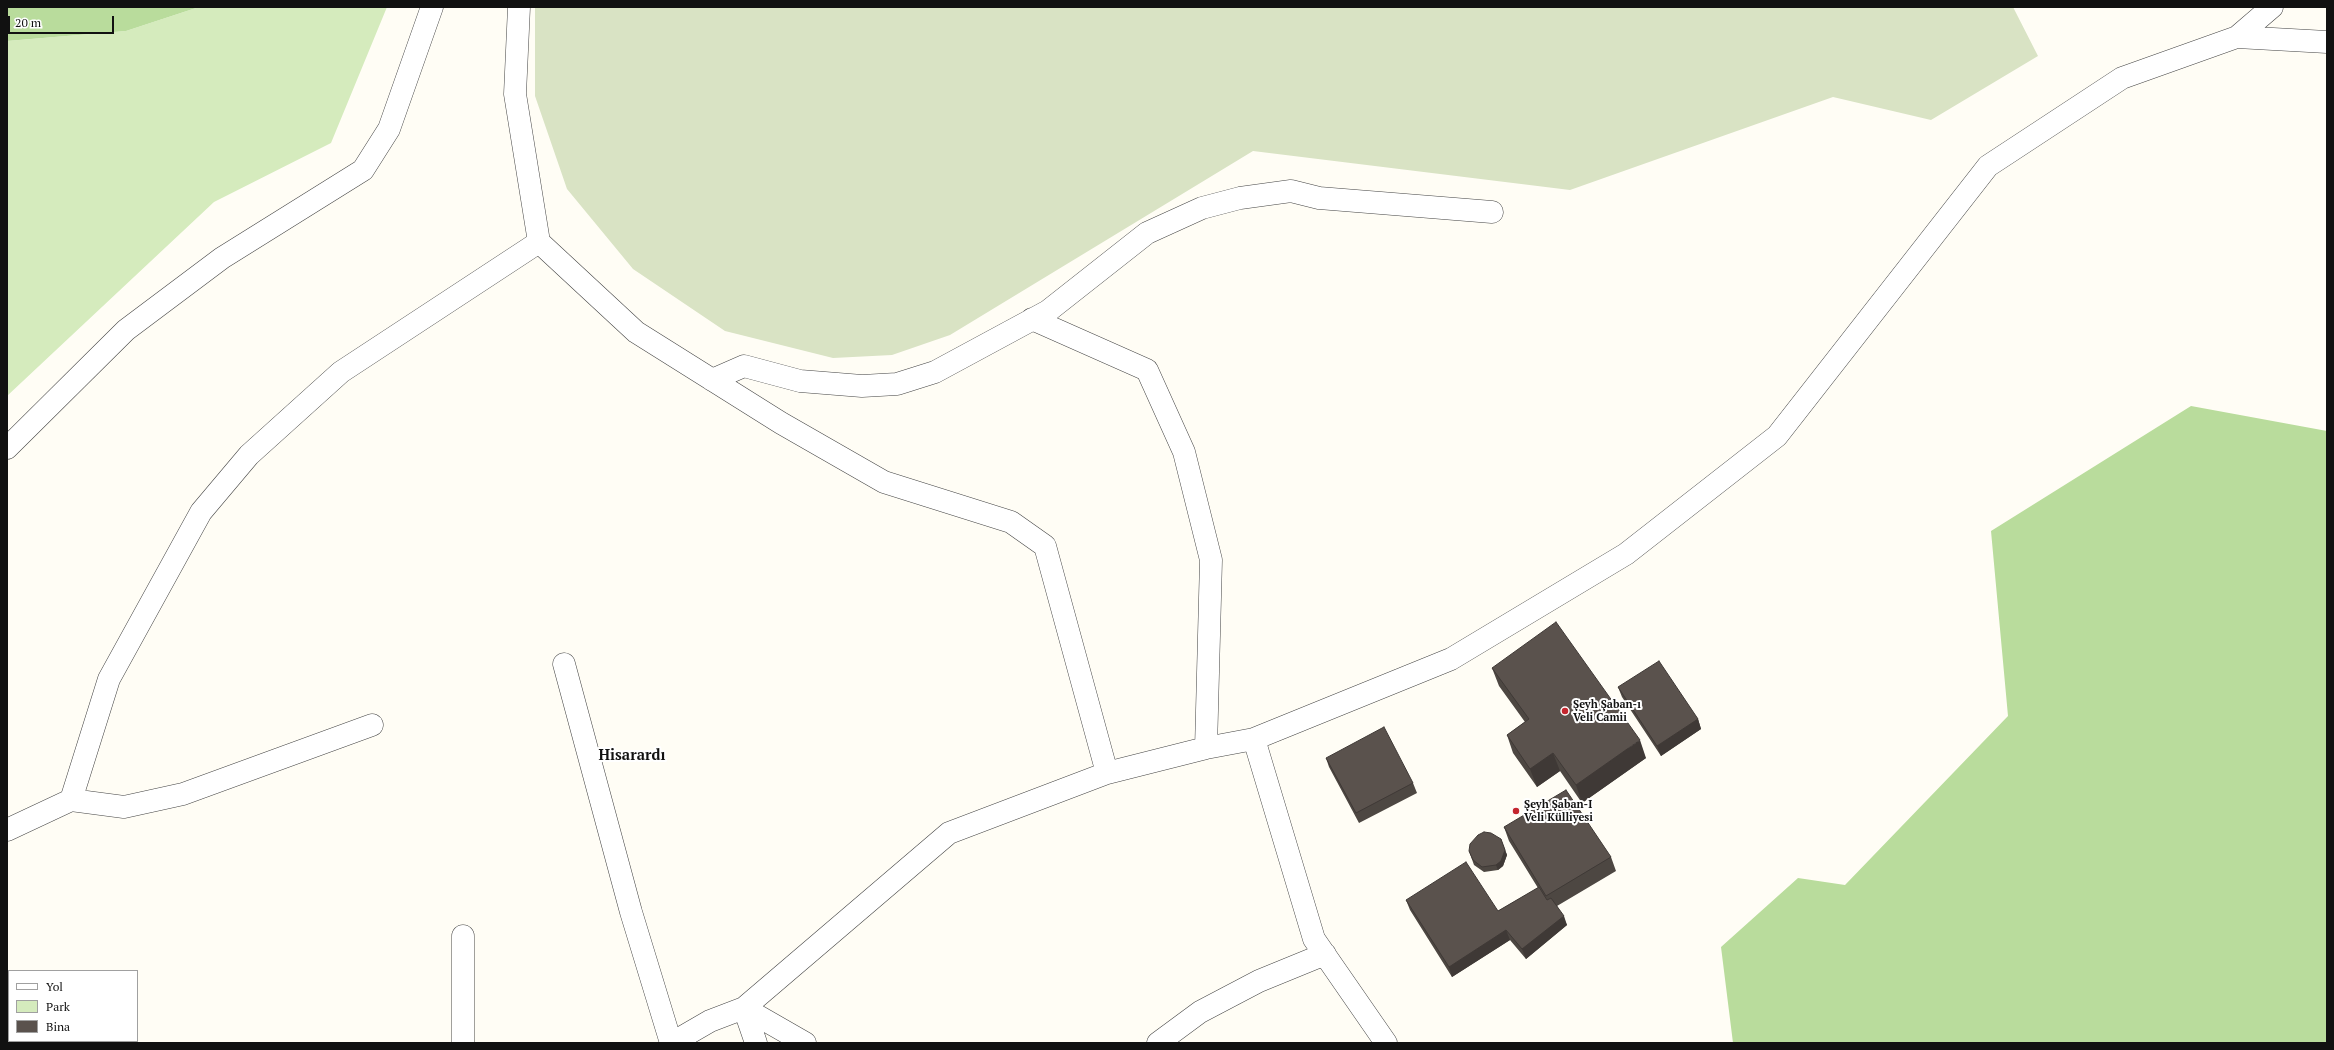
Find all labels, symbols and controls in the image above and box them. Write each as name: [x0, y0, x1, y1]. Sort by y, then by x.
scale bar: [10, 8, 116, 34]
text: 20 m: [15, 15, 41, 30]
place label: Şeyh Şaban-ı Veli Camii: [1573, 698, 1641, 724]
marker: Şeyh Şaban-ı Veli Camii: [1560, 706, 1570, 716]
district label: Hisarardı: [599, 747, 665, 765]
place label: Şeyh Şaban-I Veli Külliyesi: [1524, 798, 1593, 824]
marker: Şeyh Şaban-I Veli Külliyesi: [1511, 806, 1521, 816]
legend: [8, 970, 138, 1042]
text: Yol: [46, 979, 63, 994]
text: Park: [46, 999, 70, 1014]
text: Bina: [46, 1019, 70, 1034]

